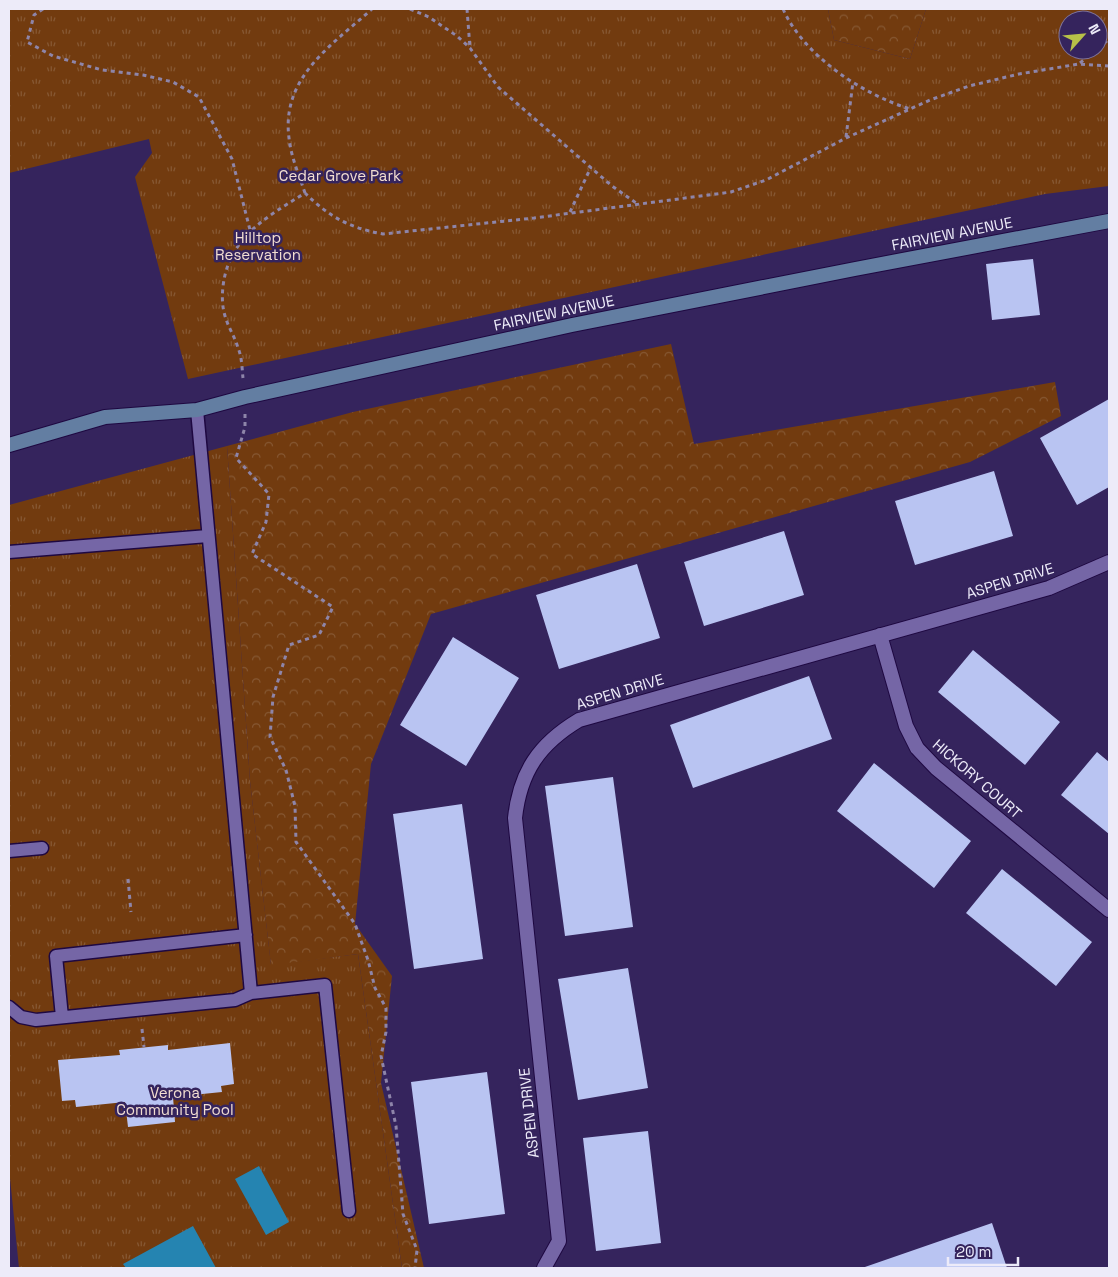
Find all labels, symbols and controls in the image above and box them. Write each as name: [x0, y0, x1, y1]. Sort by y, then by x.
north arrow: [1058, 10, 1108, 60]
text: N: [1084, 21, 1105, 37]
park label: Cedar Grove Park: [279, 166, 401, 185]
street label: FAIRVIEW AVENUE: [890, 212, 1014, 255]
park label: Hilltop Reservation: [215, 228, 301, 264]
street label: FAIRVIEW AVENUE: [492, 290, 616, 335]
street label: ASPEN DRIVE: [964, 558, 1056, 603]
street label: ASPEN DRIVE: [574, 669, 666, 714]
street label: HICKORY COURT: [929, 735, 1026, 823]
street label: ASPEN DRIVE: [514, 1067, 543, 1159]
park label: Verona Community Pool: [116, 1083, 234, 1119]
scale bar: [948, 1234, 1018, 1266]
text: 20 m: [956, 1242, 991, 1261]

